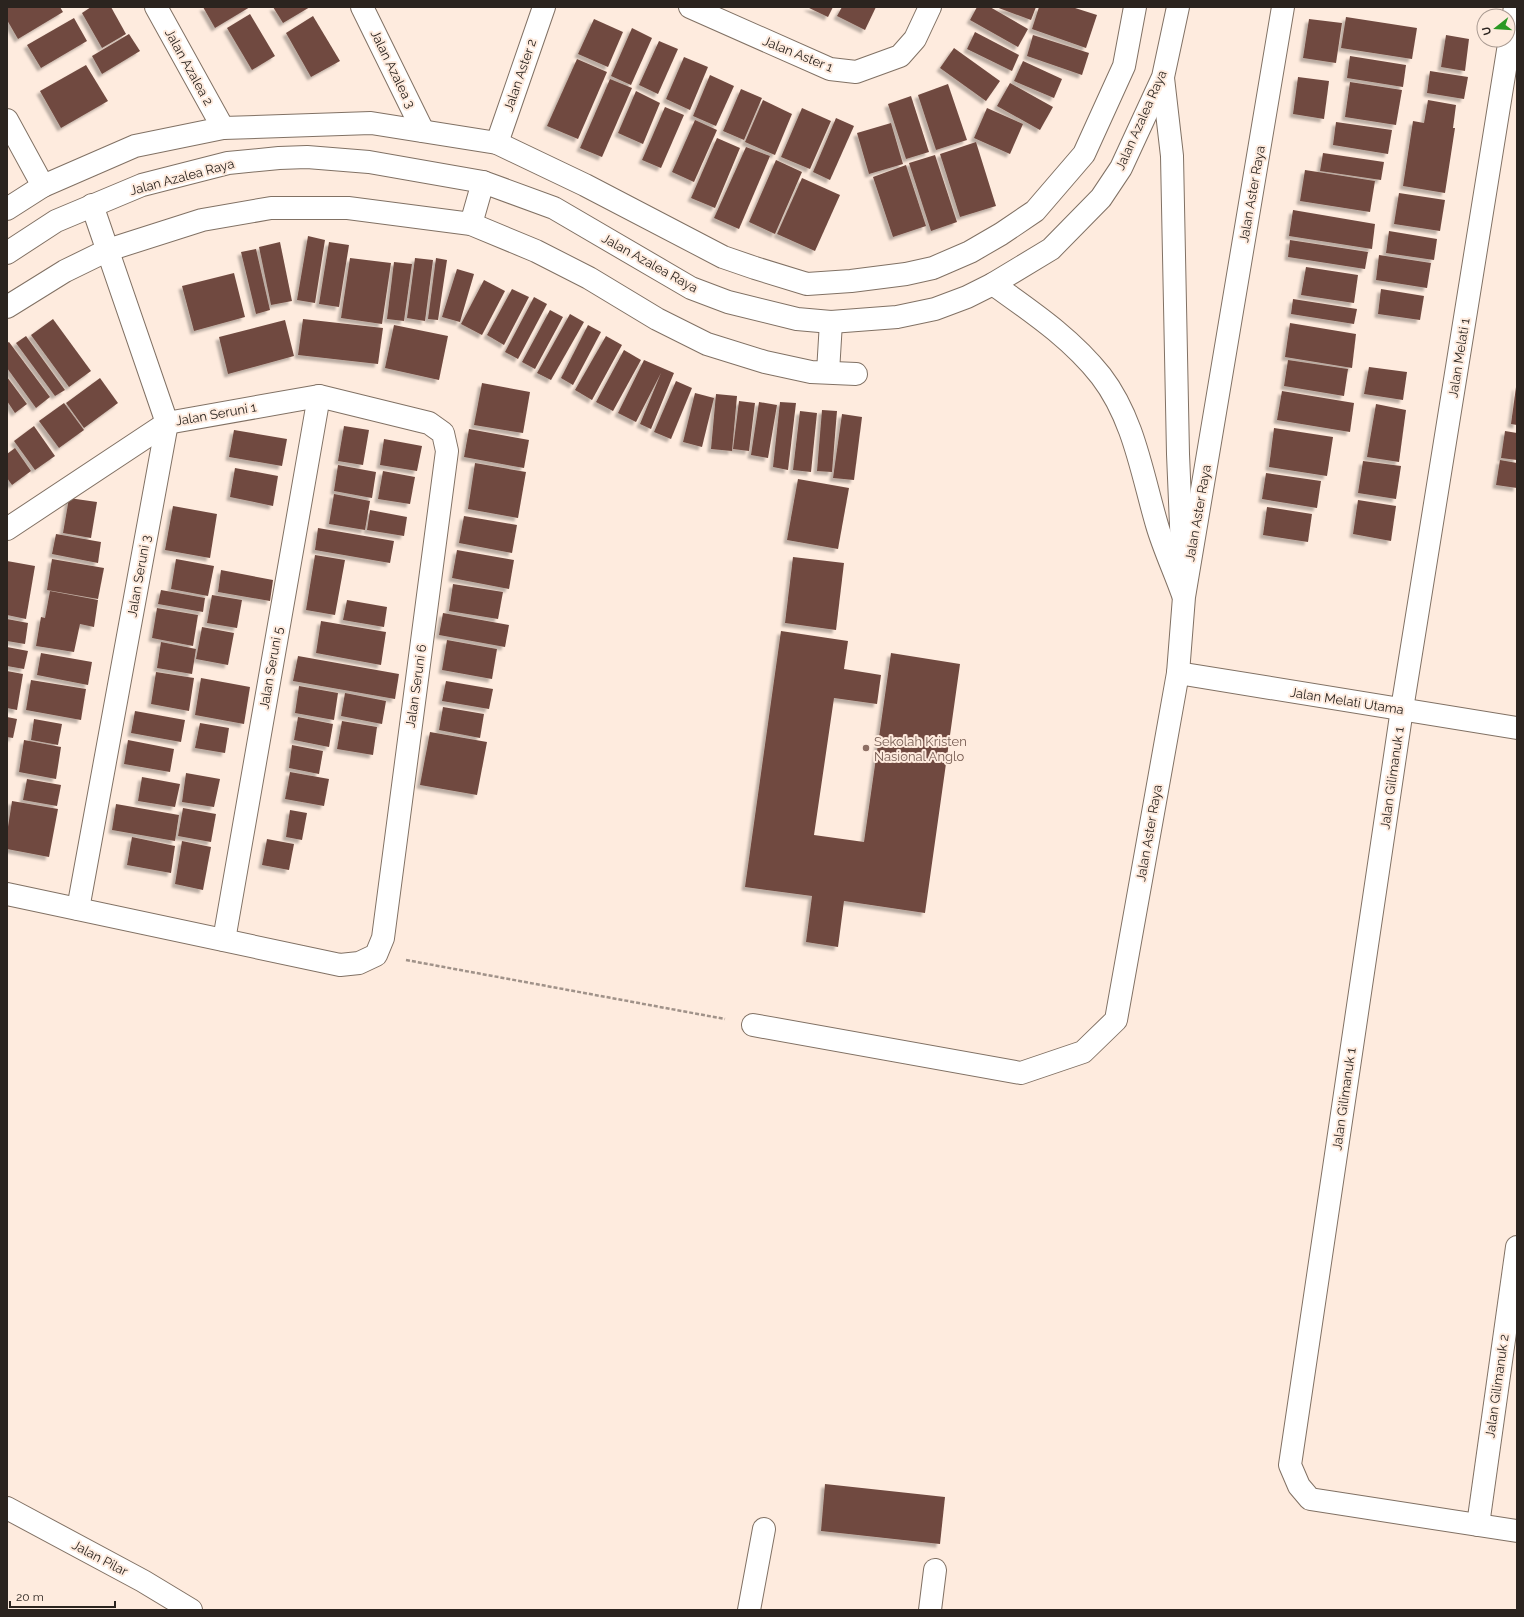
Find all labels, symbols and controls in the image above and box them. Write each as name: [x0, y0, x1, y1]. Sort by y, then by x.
north arrow: [1476, 8, 1516, 48]
text: U: [1479, 25, 1494, 37]
street label: Jalan Azalea 2: [162, 26, 216, 108]
street label: Jalan Azalea 3: [368, 27, 418, 111]
street label: Jalan Aster 1: [761, 33, 836, 75]
street label: Jalan Aster 2: [501, 37, 539, 113]
street label: Jalan Azalea Raya: [1112, 68, 1170, 172]
street label: Jalan Aster Raya: [1236, 144, 1268, 244]
street label: Jalan Azalea Raya: [128, 156, 236, 198]
street label: Jalan Azalea Raya: [599, 230, 701, 296]
street label: Jalan Melati 1: [1445, 317, 1473, 399]
street label: Jalan Seruni 1: [174, 399, 258, 428]
street label: Jalan Aster Raya: [1182, 463, 1214, 563]
street label: Jalan Seruni 3: [124, 534, 154, 618]
street label: Jalan Seruni 5: [256, 626, 286, 710]
street label: Jalan Seruni 6: [403, 643, 429, 729]
street label: Jalan Melati Utama: [1289, 685, 1405, 717]
street label: Jalan Gilimanuk 1: [1377, 725, 1407, 830]
place label: Sekolah Kristen Nasional Anglo: [874, 734, 967, 764]
marker: Sekolah Kristen Nasional Anglo: [861, 743, 871, 753]
street label: Jalan Aster Raya: [1133, 783, 1165, 883]
street label: Jalan Gilimanuk 1: [1329, 1046, 1359, 1151]
street label: Jalan Gilimanuk 2: [1482, 1333, 1512, 1439]
street label: Jalan Pilar: [70, 1537, 131, 1579]
scale bar: [10, 1583, 115, 1609]
text: 20 m: [16, 1590, 44, 1604]

